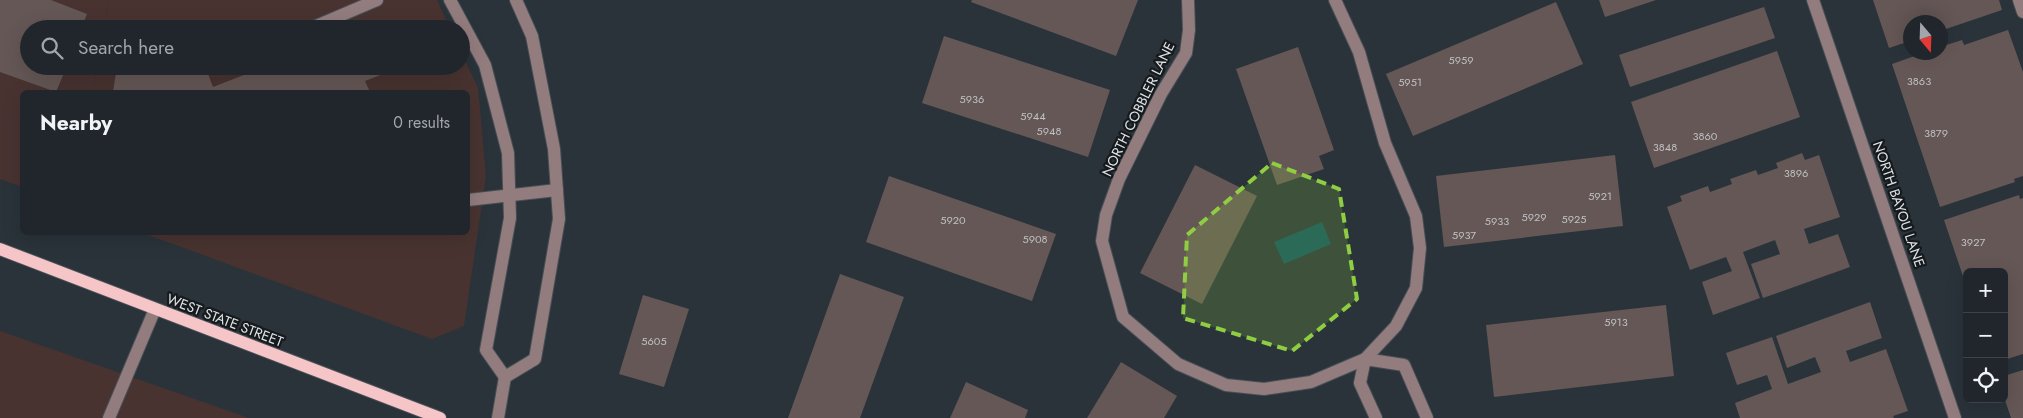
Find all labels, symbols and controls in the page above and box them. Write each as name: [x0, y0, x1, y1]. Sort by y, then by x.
north arrow: [1903, 15, 1948, 60]
search box: [20, 20, 470, 75]
icon: search: [38, 34, 66, 62]
text: Search here: [78, 34, 174, 61]
street label: NORTH COBBLER LANE: [1097, 38, 1179, 180]
house number: 5959: [1448, 52, 1474, 68]
house number: 3863: [1907, 73, 1931, 89]
house number: 5951: [1398, 74, 1422, 90]
house number: 5936: [960, 91, 984, 107]
text: Nearby: [40, 108, 112, 138]
house number: 5944: [1020, 108, 1046, 124]
text: 0 results: [393, 111, 450, 134]
house number: 5948: [1037, 123, 1061, 139]
house number: 3879: [1924, 125, 1948, 141]
house number: 3860: [1693, 128, 1718, 144]
street label: NORTH BAYOU LANE: [1868, 138, 1930, 270]
house number: 3848: [1653, 139, 1677, 155]
house number: 3896: [1784, 165, 1808, 181]
house number: 5921: [1588, 188, 1612, 204]
house number: 5929: [1521, 209, 1547, 225]
house number: 5925: [1561, 211, 1587, 227]
house number: 5920: [940, 212, 966, 228]
house number: 5933: [1485, 213, 1509, 229]
house number: 5937: [1452, 227, 1476, 243]
house number: 5908: [1022, 231, 1048, 247]
house number: 3927: [1961, 234, 1985, 250]
map controls: [1963, 268, 2008, 403]
button: +: [1963, 268, 2008, 313]
street label: WEST STATE STREET: [164, 289, 287, 352]
button: −: [1963, 313, 2008, 358]
house number: 5913: [1604, 314, 1628, 330]
house number: 5605: [641, 333, 667, 349]
button: locate: [1963, 358, 2008, 403]

